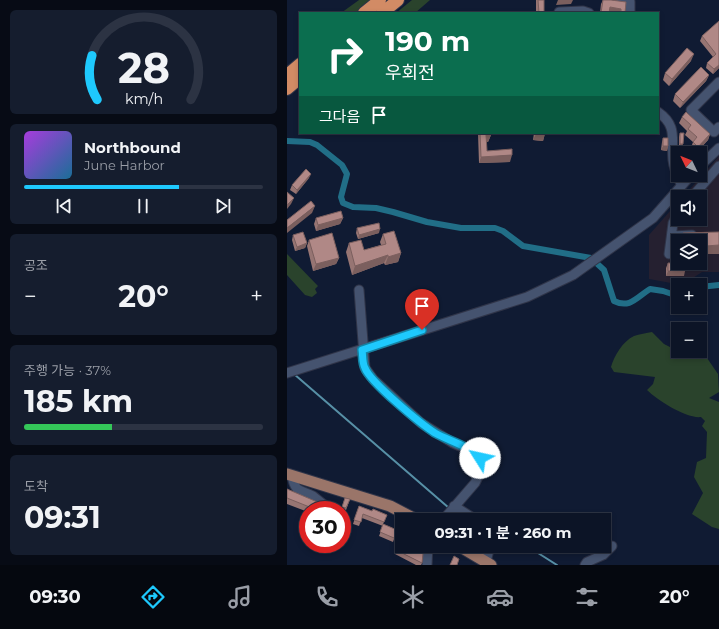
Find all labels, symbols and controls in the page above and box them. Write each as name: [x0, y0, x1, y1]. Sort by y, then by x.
text: 190 m: [385, 24, 470, 58]
icon: right: [319, 28, 371, 80]
text: 28: [118, 43, 170, 93]
text: 우회전: [385, 62, 435, 84]
text: km/h: [124, 90, 163, 108]
icon: arrive: [368, 104, 390, 126]
text: 그다음: [319, 107, 360, 126]
text: Northbound: [84, 138, 181, 157]
north arrow: [671, 146, 707, 182]
map controls: [671, 146, 707, 358]
text: June Harbor: [84, 157, 165, 173]
button: sound: [671, 190, 707, 226]
icon: previous: [53, 195, 75, 217]
icon: pause: [132, 195, 154, 217]
icon: next: [212, 195, 234, 217]
button: layers: [671, 234, 707, 270]
text: 공조: [24, 257, 48, 273]
text: 20°: [118, 278, 169, 315]
button: +: [671, 278, 707, 314]
text: −: [24, 283, 37, 310]
text: +: [250, 283, 263, 310]
pin: [405, 289, 439, 330]
icon: arrive: [411, 295, 433, 317]
button: −: [671, 322, 707, 358]
text: 주행 가능 · 37%: [24, 362, 111, 378]
text: 185 km: [24, 383, 133, 420]
position arrow: [459, 437, 501, 479]
text: 도착: [24, 478, 48, 494]
text: 09:31: [24, 499, 101, 536]
speed limit sign: 30: [299, 501, 351, 553]
text: 09:31 · 1 분 · 260 m: [435, 523, 571, 542]
icon: directions: [139, 583, 167, 611]
icon: music: [226, 583, 254, 611]
icon: phone: [313, 583, 341, 611]
icon: climate: [399, 583, 427, 611]
icon: car: [486, 583, 514, 611]
icon: filters: [573, 583, 601, 611]
text: 09:30: [29, 586, 81, 608]
text: 20°: [659, 586, 690, 608]

